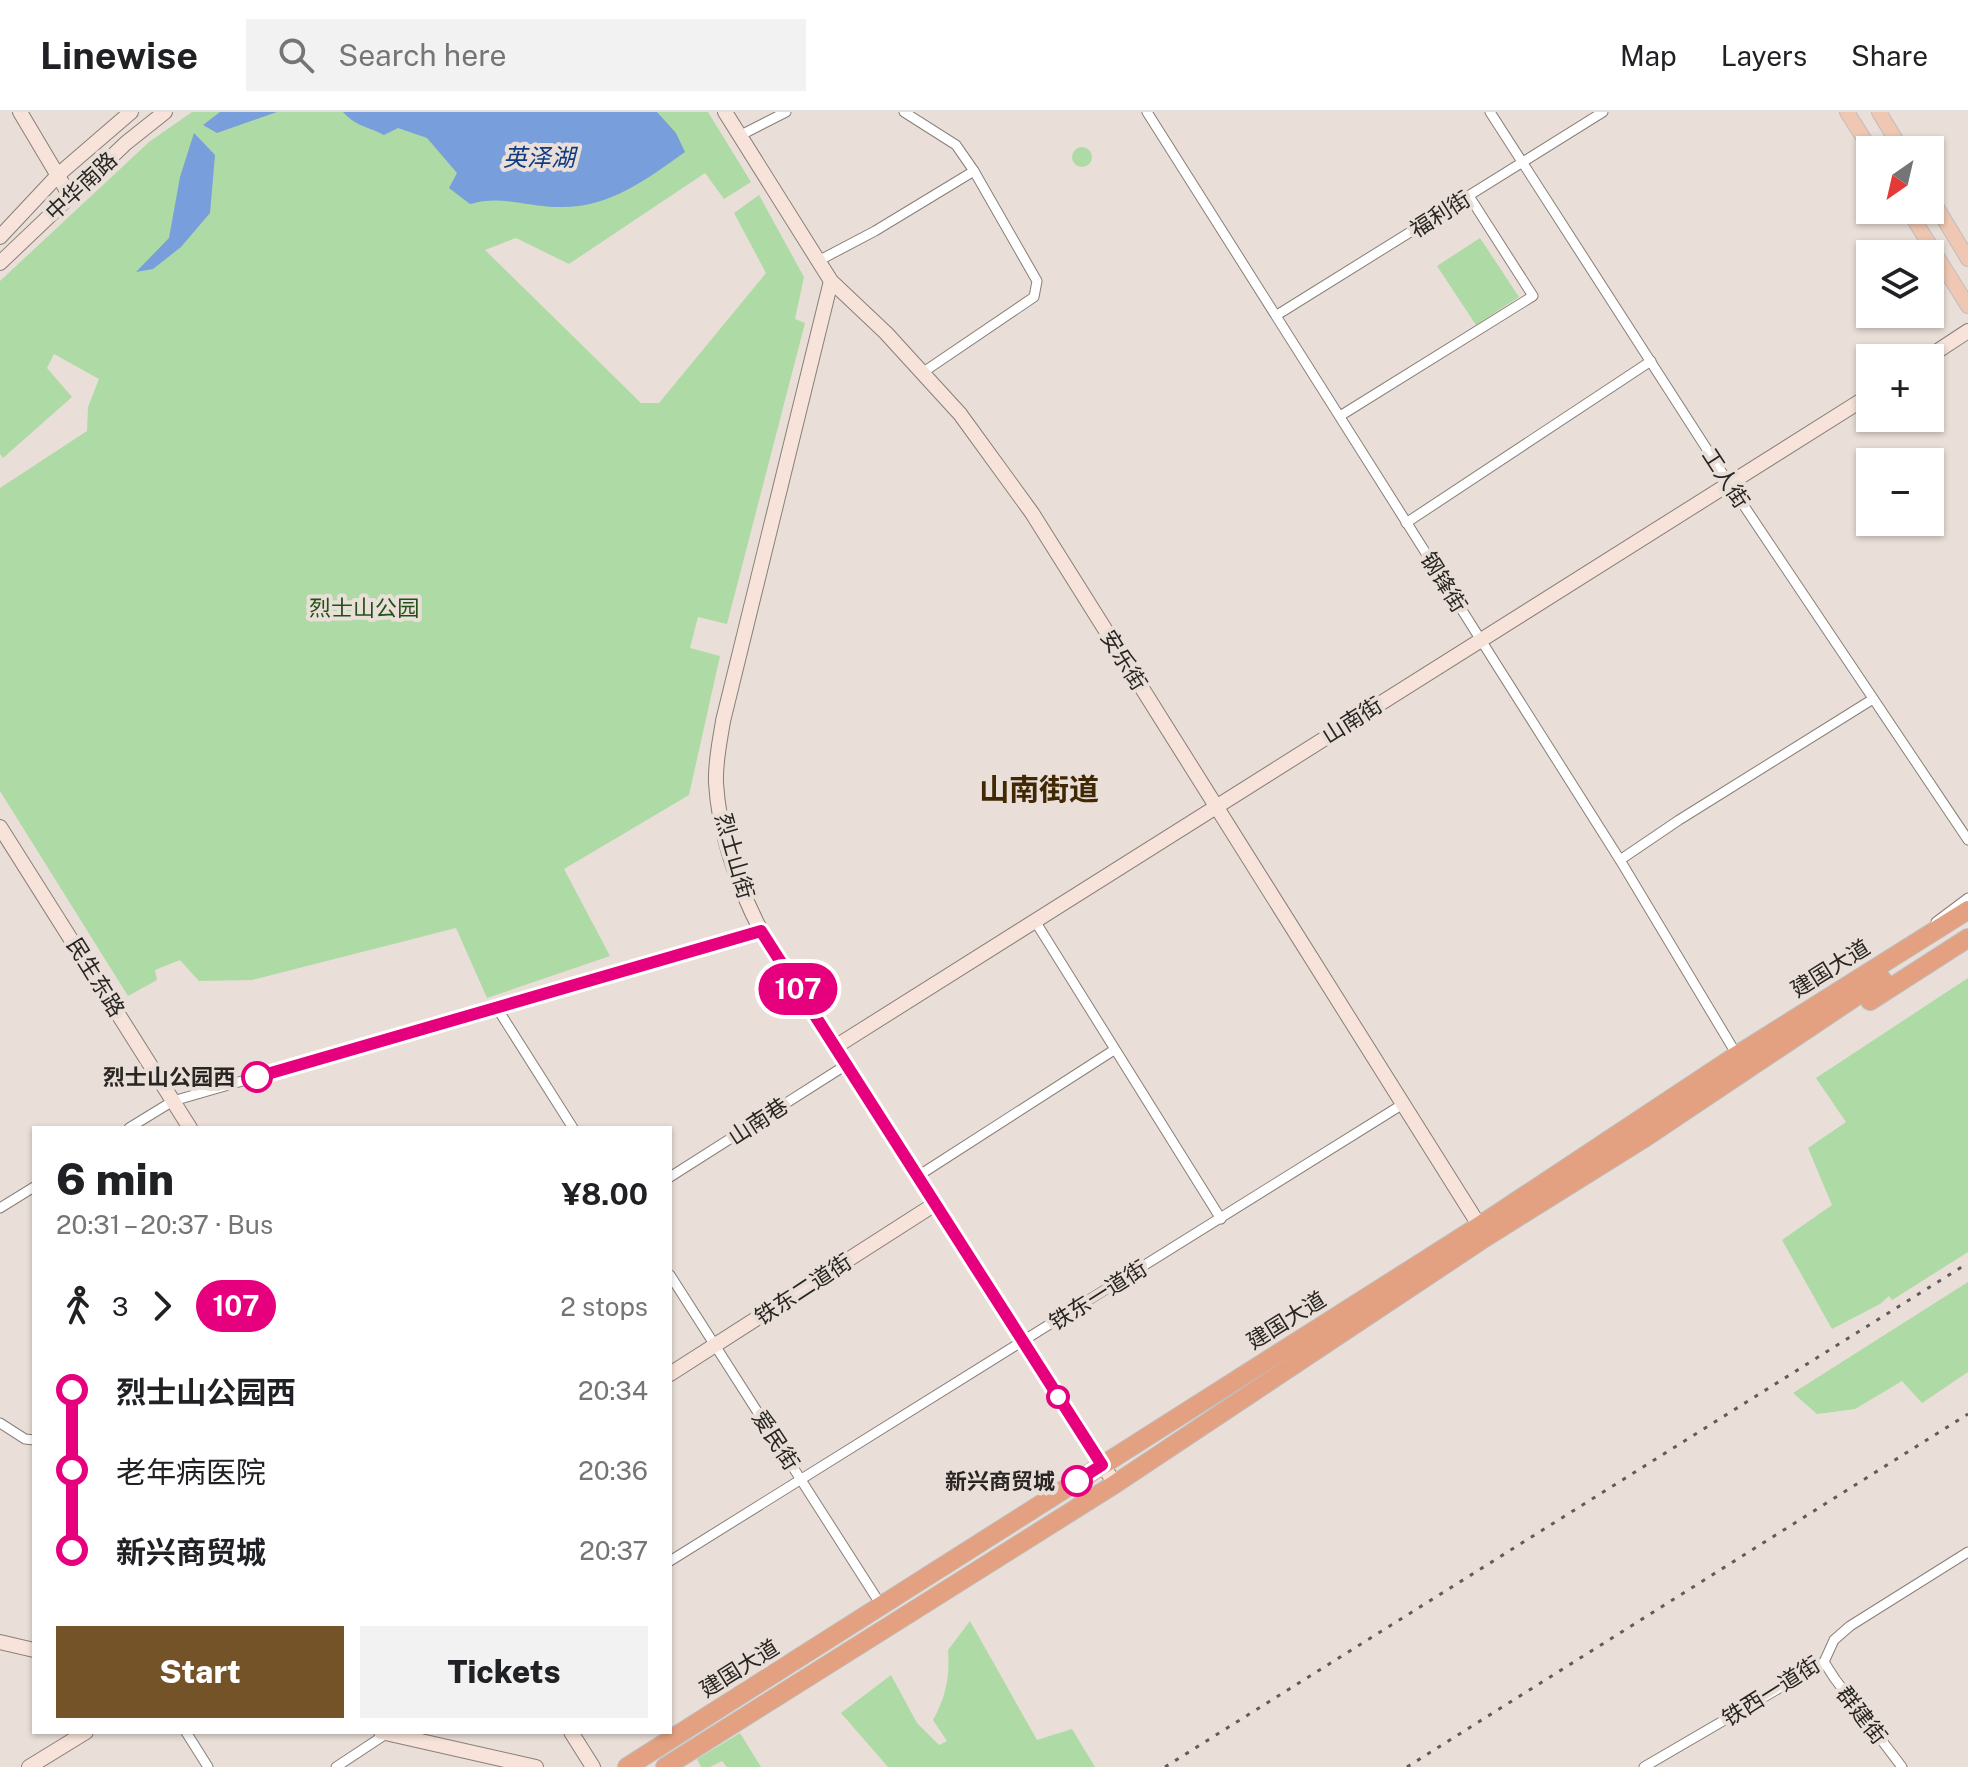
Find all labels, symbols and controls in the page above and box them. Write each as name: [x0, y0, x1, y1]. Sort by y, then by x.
search box: [246, 19, 806, 91]
text: Linewise: [40, 33, 198, 78]
icon: search: [274, 33, 318, 77]
text: Search here: [338, 37, 507, 73]
text: Map: [1620, 39, 1677, 72]
text: Layers: [1721, 39, 1807, 72]
text: Share: [1851, 39, 1928, 72]
north arrow: [1856, 136, 1944, 224]
map controls: [1856, 136, 1944, 536]
water label: 英泽湖: [503, 143, 579, 171]
street label: 中华南路: [40, 146, 122, 226]
street label: 福利街: [1405, 185, 1475, 243]
button: layers: [1856, 240, 1944, 328]
button: +: [1856, 344, 1944, 432]
street label: 工人街: [1697, 443, 1755, 513]
button: −: [1856, 448, 1944, 536]
street label: 钢锋街: [1415, 547, 1473, 617]
park label: 烈士山公园: [309, 595, 419, 621]
street label: 安乐街: [1095, 625, 1153, 695]
street label: 山南街: [1317, 691, 1387, 749]
district label: 山南街道: [979, 771, 1099, 807]
street label: 烈士山街: [710, 810, 760, 902]
street label: 民生东路: [62, 933, 130, 1021]
street label: 建国大道: [1786, 934, 1874, 1002]
line badge: 107: [752, 963, 844, 1015]
text: 107: [774, 972, 822, 1005]
marker: 烈士山公园西: [242, 1062, 272, 1092]
place label: 烈士山公园西: [103, 1064, 235, 1090]
street label: 山南巷: [723, 1092, 793, 1150]
text: 6 min: [56, 1153, 174, 1205]
text: ¥8.00: [561, 1176, 648, 1212]
text: 20:31 – 20:37 · Bus: [56, 1209, 273, 1240]
street label: 铁东二道街: [750, 1248, 856, 1330]
street label: 铁东一道街: [1044, 1255, 1152, 1335]
icon: walk: [56, 1284, 100, 1328]
icon: forward: [140, 1284, 184, 1328]
street label: 建国大道: [1242, 1286, 1330, 1354]
text: 107: [212, 1289, 260, 1322]
text: 3: [112, 1291, 128, 1322]
text: 2 stops: [560, 1291, 648, 1322]
text: 烈士山公园西: [116, 1374, 296, 1410]
text: 20:34: [578, 1375, 648, 1406]
unlabelled marker: [1047, 1386, 1069, 1408]
street label: 爱民街: [747, 1405, 805, 1475]
text: 老年病医院: [116, 1454, 266, 1490]
text: 20:36: [578, 1455, 648, 1486]
marker: 新兴商贸城: [1062, 1466, 1092, 1496]
place label: 新兴商贸城: [945, 1468, 1055, 1494]
text: 新兴商贸城: [116, 1534, 266, 1570]
text: 20:37: [579, 1535, 648, 1566]
button: Start: [56, 1626, 344, 1718]
button: Tickets: [360, 1626, 648, 1718]
street label: 建国大道: [695, 1634, 783, 1702]
street label: 铁西一道街: [1717, 1651, 1825, 1731]
street label: 群建街: [1831, 1681, 1893, 1749]

